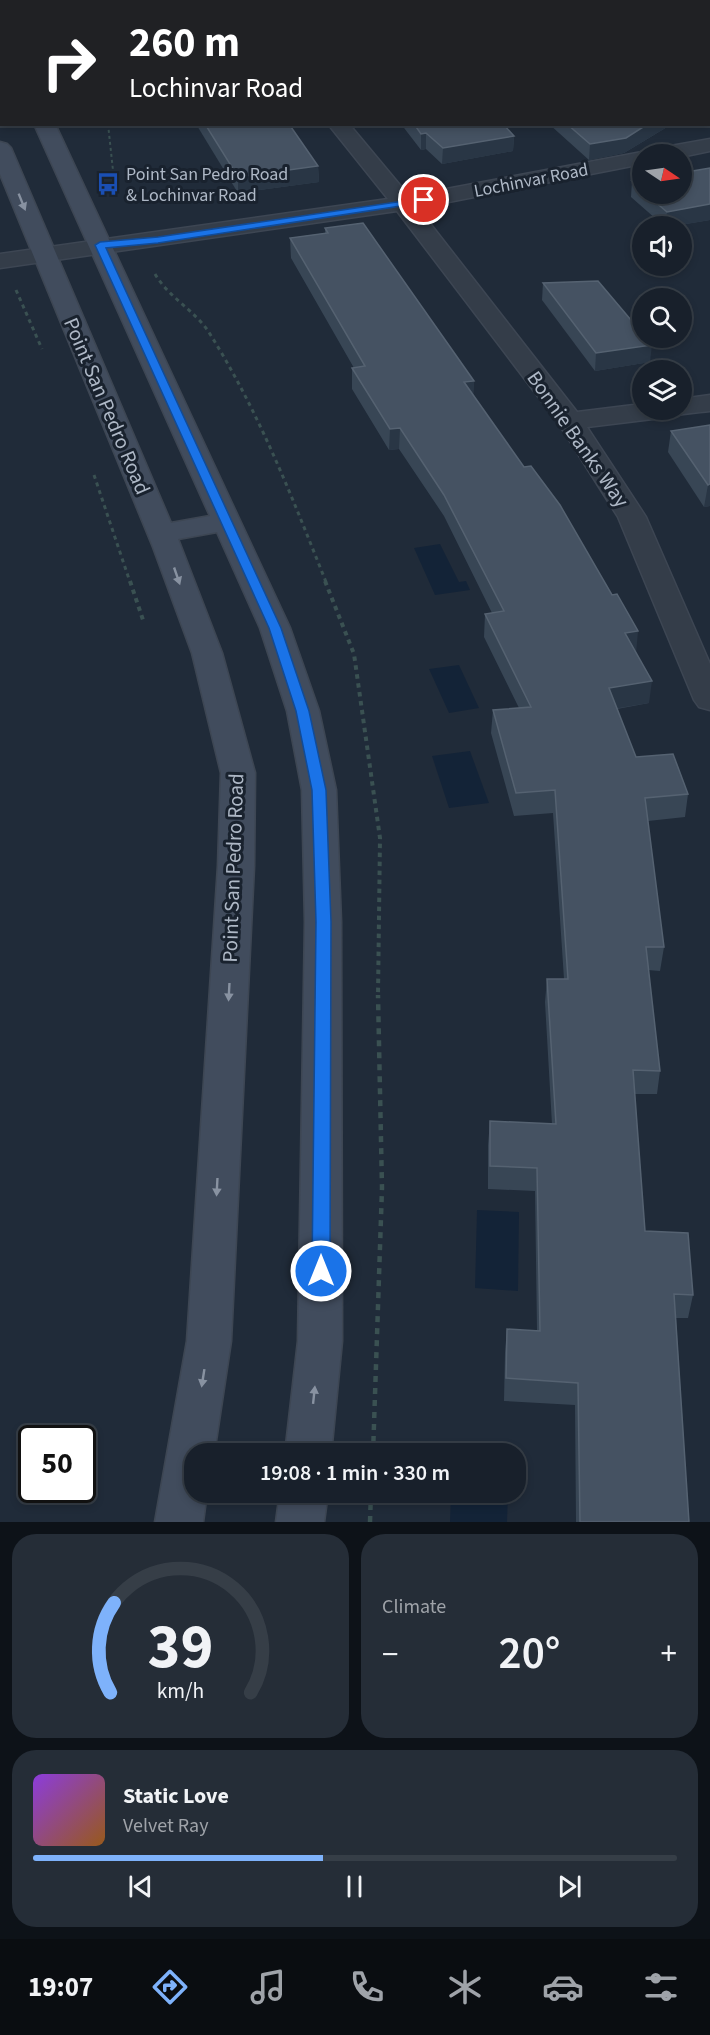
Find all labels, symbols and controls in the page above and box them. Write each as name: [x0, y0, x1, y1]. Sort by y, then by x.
text: 260 m: [129, 13, 240, 73]
icon: right: [30, 24, 108, 102]
text: Lochinvar Road: [129, 69, 303, 108]
north arrow: [632, 144, 692, 204]
map controls: [632, 144, 692, 420]
street label: Lochinvar Road: [472, 157, 590, 204]
place label: Point San Pedro Road & Lochinvar Road: [126, 162, 288, 208]
bus stop icon: Point San Pedro Road & Lochinvar Road: [95, 171, 121, 197]
pin: [398, 174, 449, 225]
icon: arrive: [407, 183, 440, 216]
one-way arrow: [17, 194, 27, 212]
button: sound: [632, 216, 692, 276]
button: search: [632, 288, 692, 348]
street label: Point San Pedro Road: [56, 313, 158, 499]
button: layers: [632, 360, 692, 420]
street label: Bonnie Banks Way: [520, 365, 637, 514]
one-way arrow: [172, 567, 182, 585]
street label: Point San Pedro Road: [215, 773, 251, 963]
one-way arrow: [224, 983, 234, 1002]
one-way arrow: [213, 1178, 222, 1197]
position arrow: [289, 1239, 353, 1303]
one-way arrow: [198, 1369, 207, 1388]
one-way arrow: [309, 1386, 319, 1405]
speed limit sign: 50: [18, 1425, 96, 1503]
text: 19:08 · 1 min · 330 m: [260, 1457, 450, 1489]
text: Climate: [382, 1593, 446, 1621]
text: 39: [148, 1603, 213, 1692]
text: 20°: [499, 1622, 560, 1686]
text: −: [382, 1631, 398, 1678]
text: +: [661, 1631, 677, 1678]
text: km/h: [157, 1676, 204, 1707]
text: Static Love: [123, 1780, 229, 1812]
text: Velvet Ray: [123, 1812, 209, 1840]
icon: previous: [124, 1870, 157, 1903]
icon: pause: [338, 1870, 371, 1903]
icon: next: [553, 1870, 586, 1903]
icon: directions: [149, 1966, 191, 2008]
icon: music: [247, 1966, 289, 2008]
icon: phone: [346, 1966, 388, 2008]
icon: climate: [444, 1966, 486, 2008]
icon: car: [542, 1966, 584, 2008]
icon: filters: [640, 1966, 682, 2008]
text: 19:07: [28, 1968, 93, 2007]

